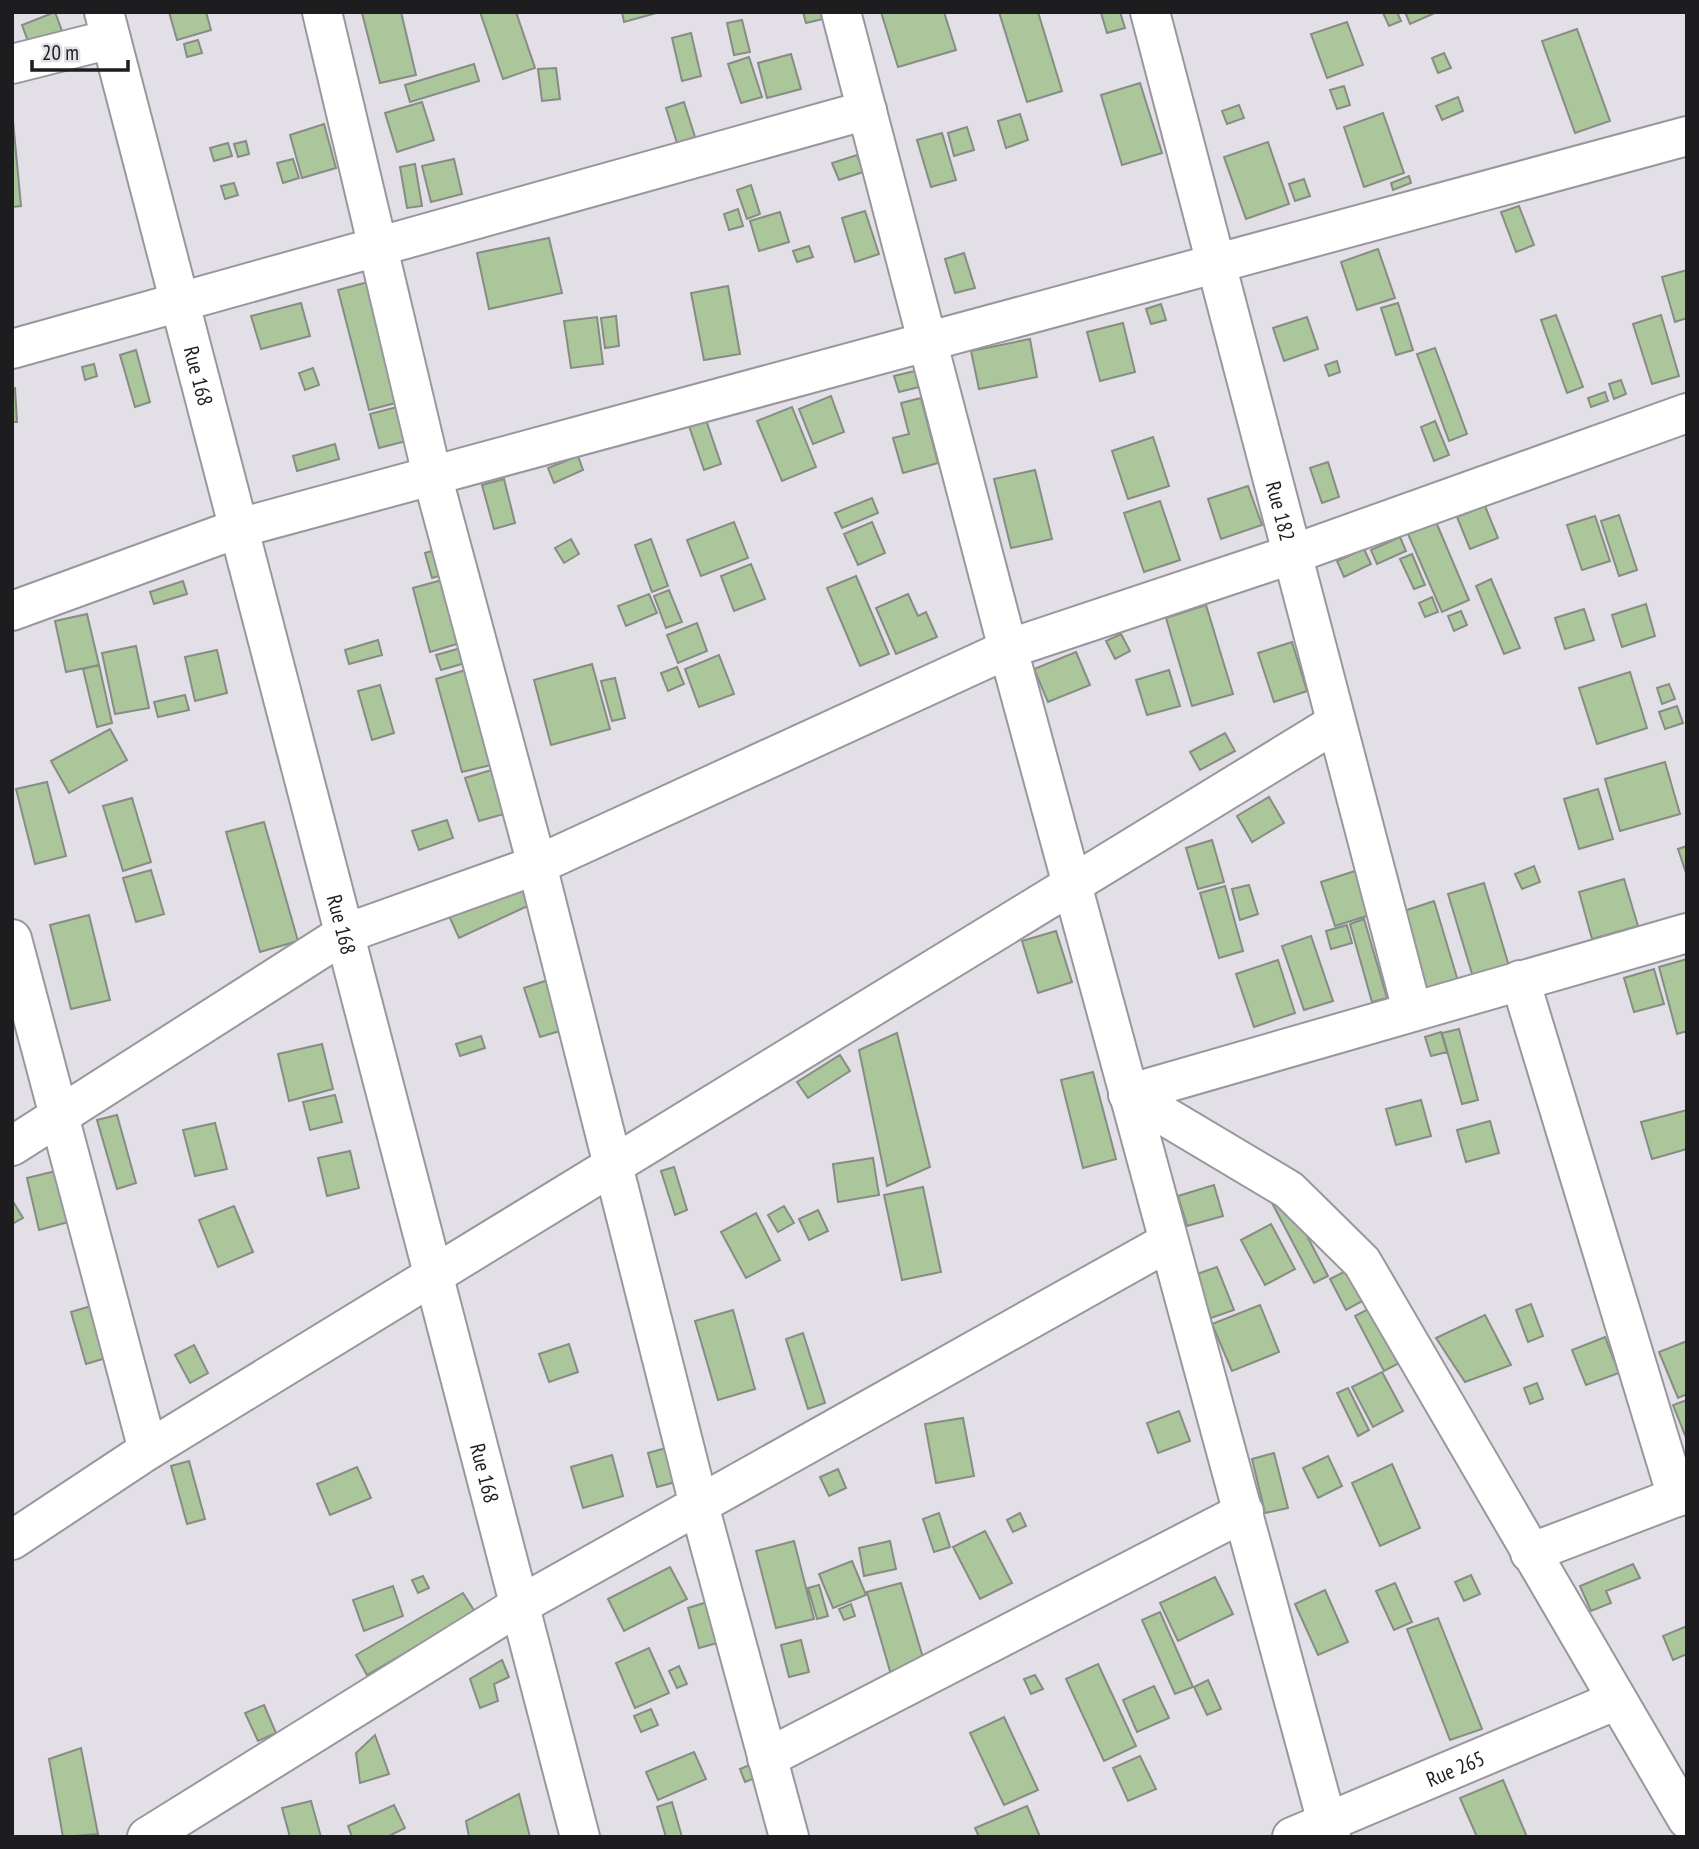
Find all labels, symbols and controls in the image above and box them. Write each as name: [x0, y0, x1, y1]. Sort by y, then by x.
scale bar: [32, 28, 128, 72]
text: 20 m: [42, 39, 79, 66]
street label: Rue 168: [178, 343, 220, 409]
street label: Rue 182: [1260, 478, 1302, 544]
street label: Rue 168: [321, 892, 363, 957]
street label: Rue 168: [464, 1440, 506, 1506]
street label: Rue 265: [1422, 1744, 1488, 1792]

